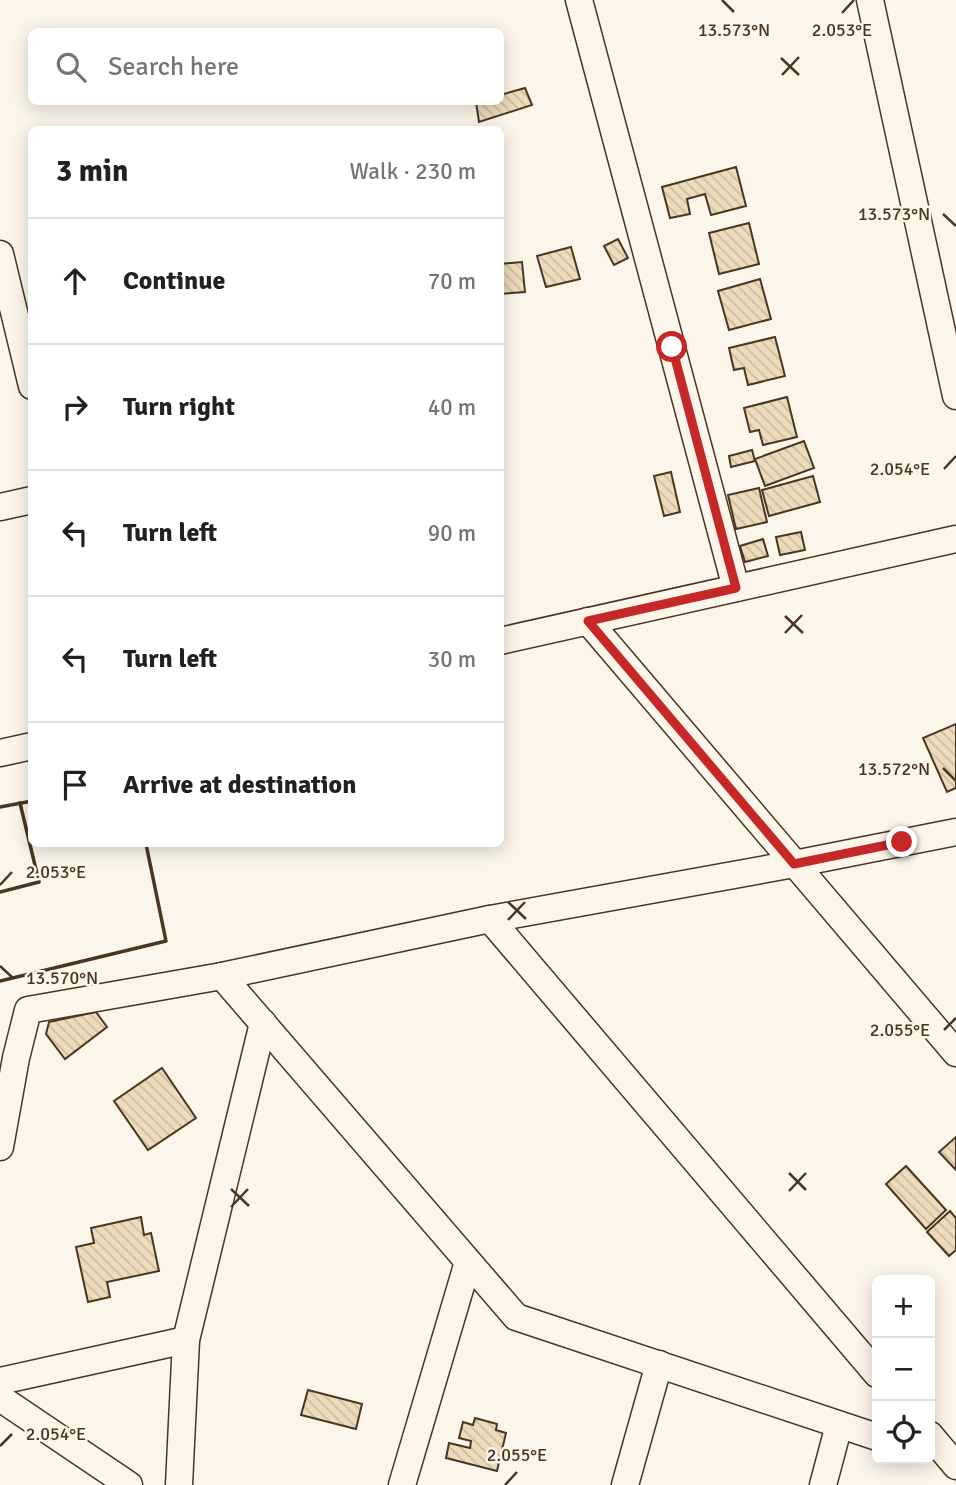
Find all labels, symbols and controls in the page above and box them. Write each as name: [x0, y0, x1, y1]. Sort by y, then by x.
text: 13.573°N: [698, 19, 770, 41]
text: 2.053°E: [812, 19, 872, 41]
search box: [28, 28, 504, 105]
icon: search: [52, 48, 90, 86]
text: Search here: [108, 51, 239, 83]
text: 3 min: [56, 153, 128, 190]
text: Walk · 230 m: [350, 157, 476, 186]
text: 13.573°N: [858, 203, 930, 225]
icon: ahead: [56, 262, 94, 300]
text: Continue: [123, 265, 225, 297]
text: 70 m: [428, 267, 476, 296]
route start: [656, 331, 687, 362]
icon: right: [56, 388, 94, 426]
text: Turn right: [123, 391, 235, 423]
text: 40 m: [428, 393, 476, 422]
text: 2.054°E: [870, 458, 930, 480]
icon: left: [56, 514, 94, 552]
text: Turn left: [123, 517, 217, 549]
text: 90 m: [428, 519, 476, 548]
icon: left: [56, 640, 94, 678]
text: Turn left: [123, 643, 217, 675]
text: 30 m: [428, 645, 476, 674]
text: 13.572°N: [858, 758, 930, 780]
icon: arrive: [56, 766, 94, 804]
text: Arrive at destination: [123, 769, 356, 801]
route end: [886, 826, 917, 857]
text: 2.053°E: [26, 861, 86, 883]
text: 13.570°N: [26, 967, 98, 989]
text: 2.055°E: [870, 1019, 930, 1041]
map controls: [872, 1275, 935, 1464]
button: +: [872, 1275, 935, 1338]
button: −: [872, 1338, 935, 1401]
button: locate: [872, 1401, 935, 1464]
text: 2.054°E: [26, 1423, 86, 1445]
text: 2.055°E: [487, 1444, 547, 1466]

